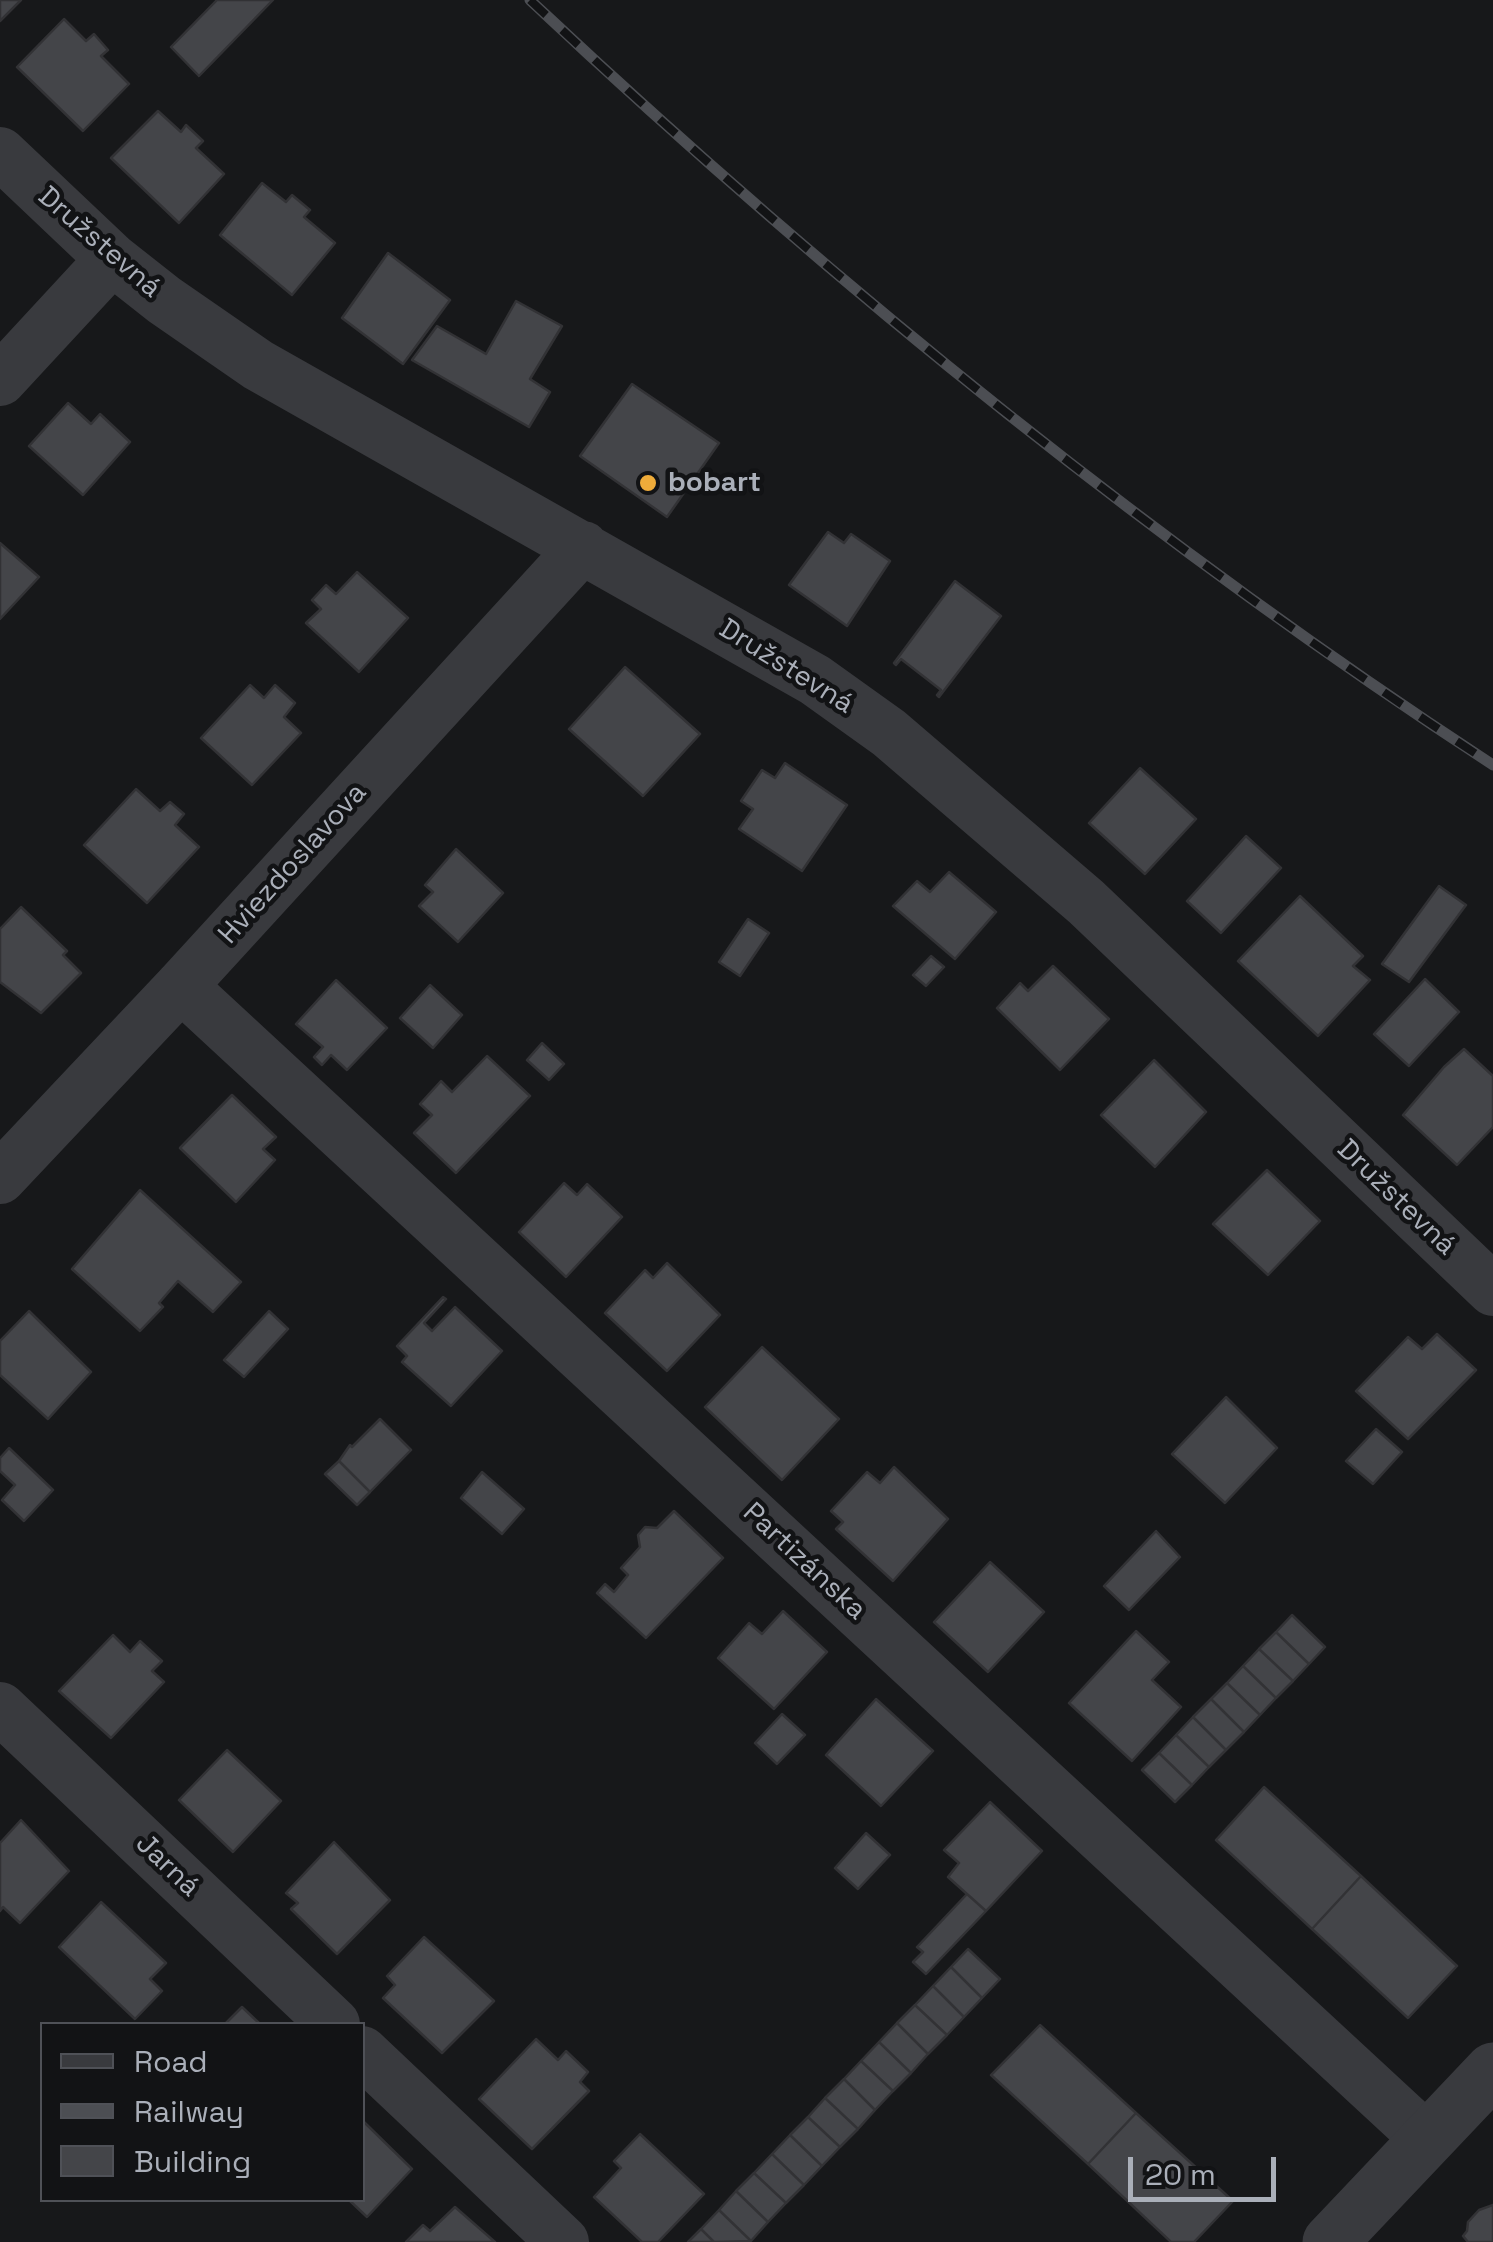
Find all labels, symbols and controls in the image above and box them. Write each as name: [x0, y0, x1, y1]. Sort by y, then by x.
street label: Družstevná: [31, 180, 167, 306]
place label: bobart: [668, 466, 761, 500]
marker: bobart: [637, 472, 659, 494]
street label: Družstevná: [713, 612, 859, 722]
street label: Hviezdoslavova: [212, 777, 374, 951]
street label: Družstevná: [1330, 1133, 1462, 1263]
street label: Partizánska: [735, 1496, 873, 1628]
street label: Jarná: [128, 1828, 206, 1904]
legend: [40, 2022, 365, 2202]
text: Road: [134, 2042, 208, 2081]
text: Railway: [134, 2092, 244, 2131]
scale bar: [1133, 2137, 1280, 2199]
text: Building: [134, 2142, 251, 2181]
text: 20 m: [1145, 2155, 1216, 2194]

